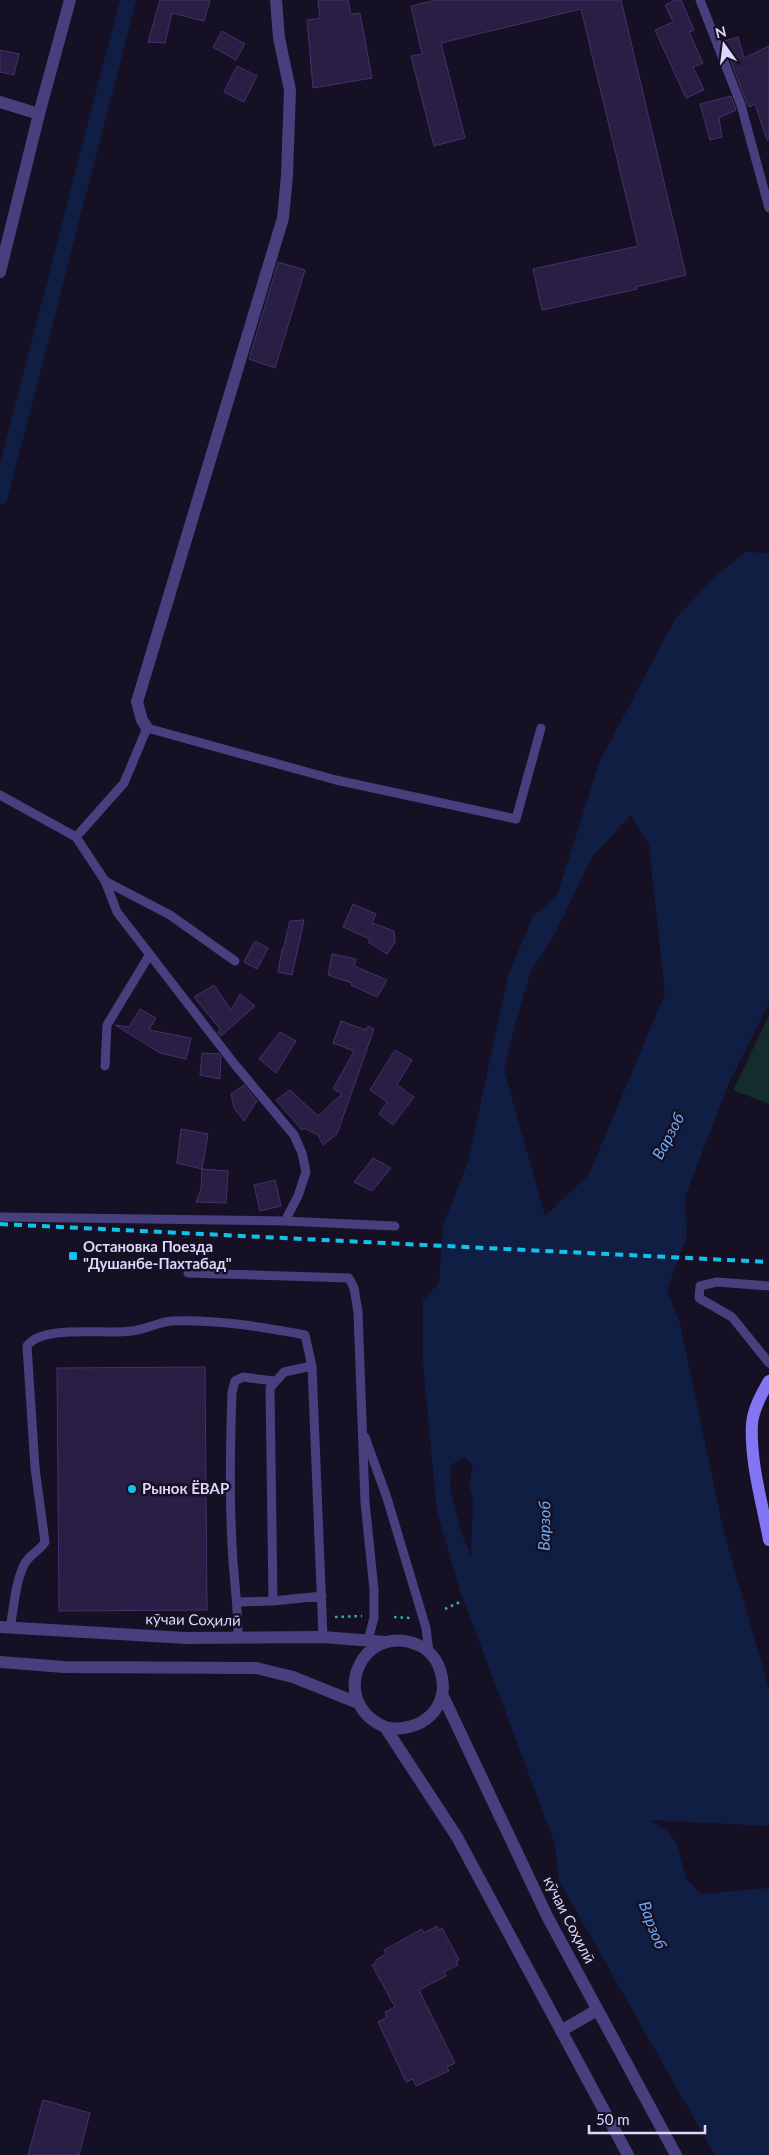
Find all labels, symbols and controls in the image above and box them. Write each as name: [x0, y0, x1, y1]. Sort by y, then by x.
north arrow: [699, 20, 749, 70]
text: N: [713, 22, 728, 41]
water label: Варзоб: [647, 1109, 688, 1162]
place label: Остановка Поезда "Душанбе-Пахтабад": [83, 1237, 232, 1272]
marker: Остановка Поезда "Душанбе-Пахтабад": [67, 1250, 79, 1262]
place label: Рынок ЁВАР: [142, 1479, 229, 1497]
marker: Рынок ЁВАР: [126, 1483, 138, 1495]
water label: Варзоб: [534, 1501, 553, 1551]
street label: кӯчаи Соҳилӣ: [145, 1609, 241, 1629]
street label: кӯчаи Соҳилӣ: [540, 1873, 600, 1966]
water label: Варзоб: [636, 1898, 671, 1952]
scale bar: [589, 2102, 705, 2134]
text: 50 m: [596, 2110, 630, 2128]

